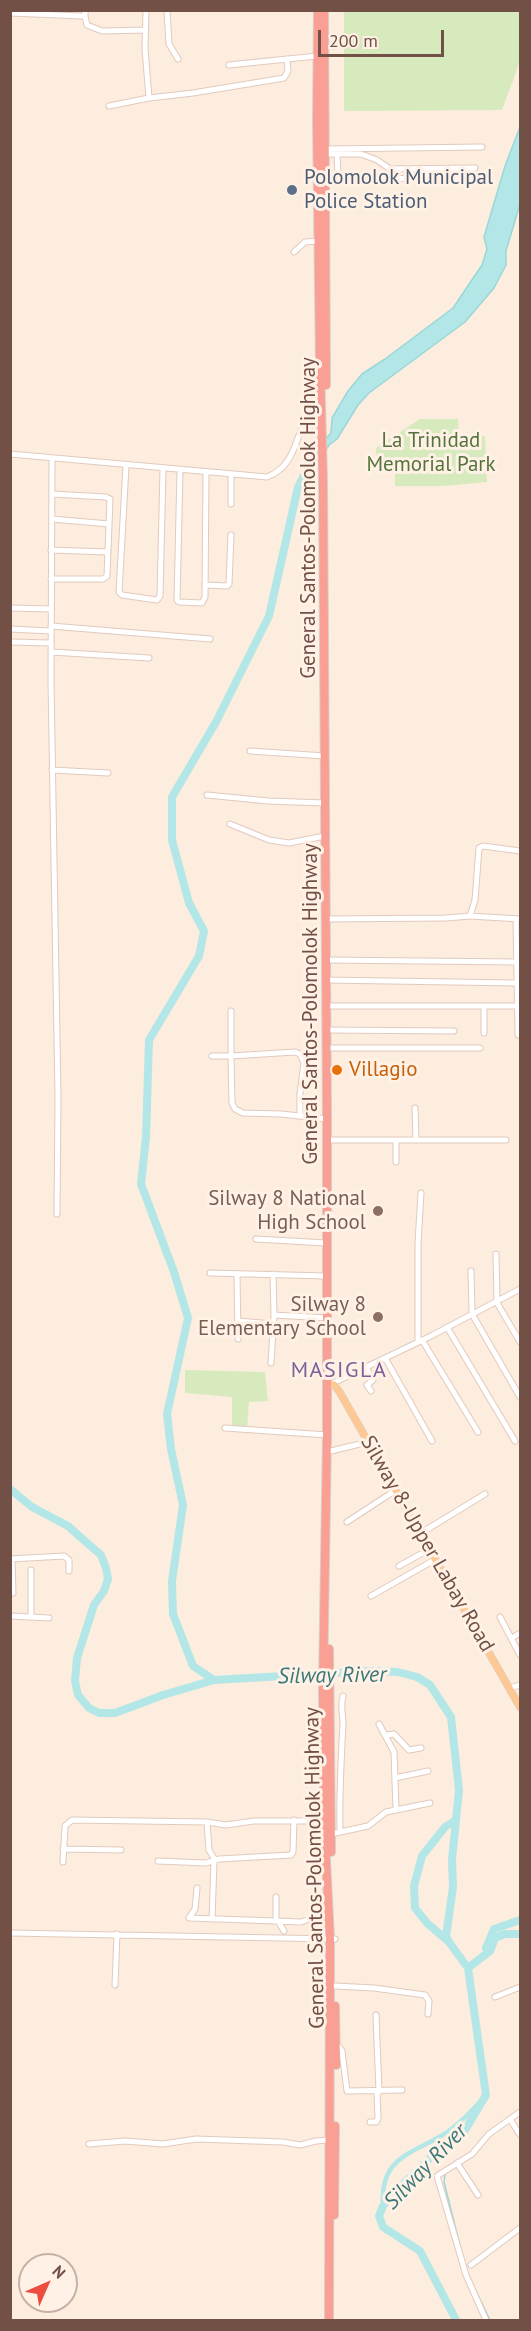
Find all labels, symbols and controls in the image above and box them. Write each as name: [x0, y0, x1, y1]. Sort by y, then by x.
scale bar: [321, 18, 447, 56]
text: 200 m: [329, 29, 378, 52]
place label: Polomolok Municipal Police Station: [304, 165, 493, 215]
marker: Polomolok Municipal Police Station: [285, 183, 299, 197]
street label: General Santos-Polomolok Highway: [296, 357, 322, 679]
park label: La Trinidad Memorial Park: [366, 428, 496, 478]
street label: General Santos-Polomolok Highway: [298, 843, 324, 1165]
place label: Villagio: [349, 1057, 417, 1083]
marker: Villagio: [330, 1063, 344, 1077]
place label: Silway 8 National High School: [208, 1186, 366, 1236]
marker: Silway 8 National High School: [371, 1204, 385, 1218]
place label: Silway 8 Elementary School: [198, 1292, 366, 1342]
marker: Silway 8 Elementary School: [371, 1310, 385, 1324]
district label: MASIGLA: [291, 1358, 387, 1384]
street label: Silway 8-Upper Labay Road: [355, 1431, 499, 1657]
water label: Silway River: [277, 1662, 387, 1690]
street label: General Santos-Polomolok Highway: [300, 1707, 330, 2029]
water label: Silway River: [379, 2119, 473, 2215]
north arrow: [18, 2253, 78, 2313]
text: N: [49, 2261, 70, 2282]

